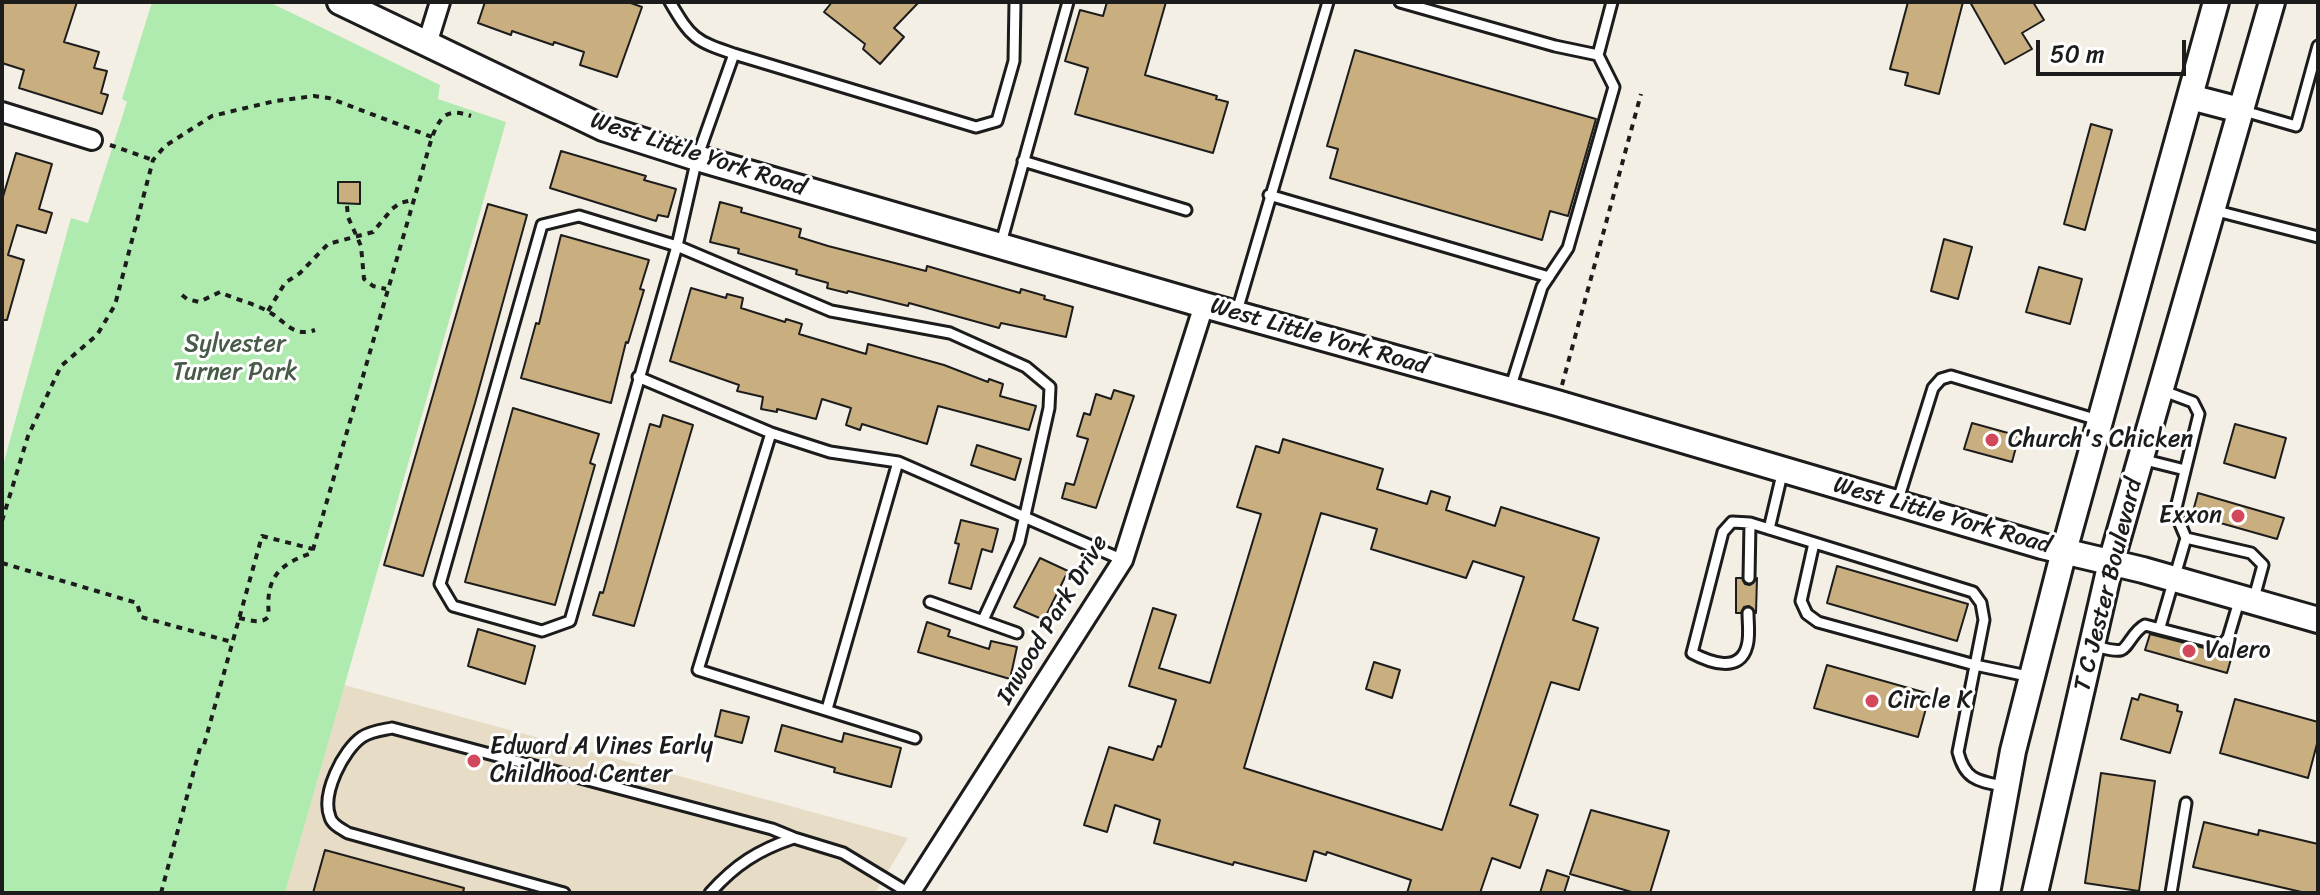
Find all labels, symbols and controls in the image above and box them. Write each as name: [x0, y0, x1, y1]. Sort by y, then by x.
scale bar: [2040, 24, 2190, 74]
text: 50 m: [2050, 33, 2105, 75]
street label: West Little York Road: [587, 107, 809, 203]
street label: West Little York Road: [1207, 292, 1431, 382]
park label: Sylvester Turner Park: [173, 331, 297, 387]
place label: Church's Chicken: [2008, 426, 2193, 454]
marker: Church's Chicken: [1983, 431, 2001, 449]
street label: West Little York Road: [1830, 471, 2054, 561]
street label: T C Jester Boulevard: [2069, 475, 2149, 695]
place label: Exxon: [2159, 502, 2222, 530]
marker: Exxon: [2229, 507, 2247, 525]
street label: Inwood Park Drive: [991, 530, 1115, 710]
place label: Valero: [2205, 637, 2271, 665]
marker: Valero: [2180, 642, 2198, 660]
place label: Circle K: [1888, 687, 1971, 715]
marker: Circle K: [1863, 692, 1881, 710]
place label: Edward A Vines Early Childhood Center: [490, 733, 713, 789]
marker: Edward A Vines Early Childhood Center: [465, 752, 483, 770]

